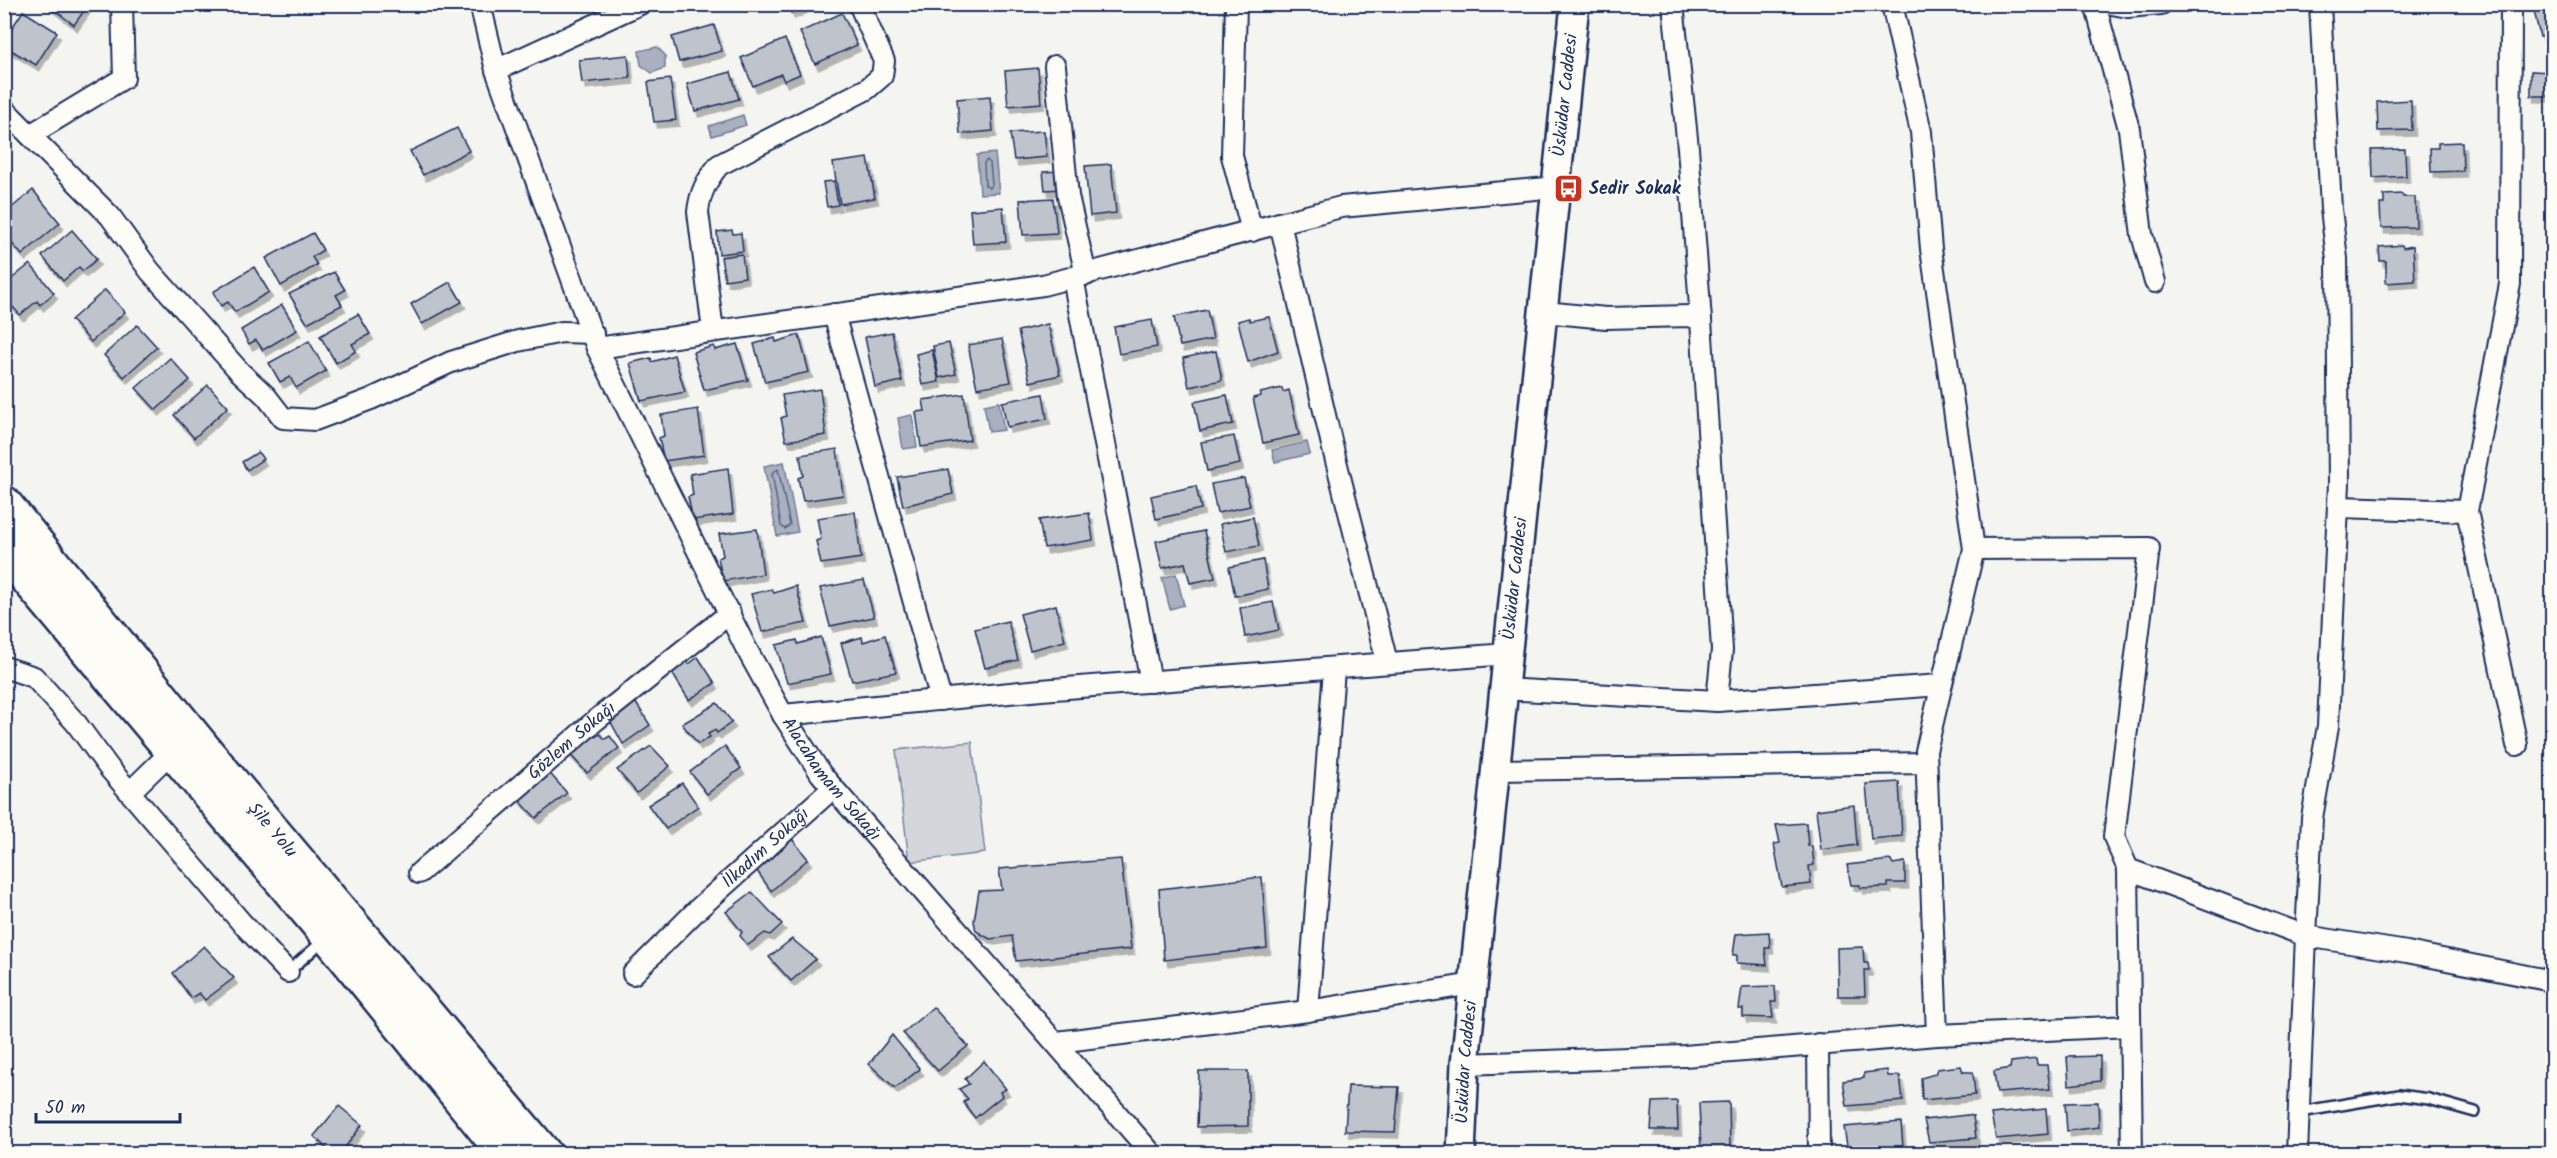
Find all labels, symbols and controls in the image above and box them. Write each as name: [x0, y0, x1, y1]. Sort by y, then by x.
street label: Üsküdar Caddesi: [1545, 32, 1586, 158]
bus stop icon: Sedir Sokak: [1552, 173, 1584, 205]
place label: Sedir Sokak: [1589, 175, 1682, 204]
street label: Üsküdar Caddesi: [1495, 515, 1536, 642]
street label: Gözlem Sokağı: [521, 695, 623, 787]
street label: Alacahamam Sokağı: [774, 711, 888, 848]
street label: Şile Yolu: [240, 796, 305, 865]
street label: İlkadım Sokağı: [715, 801, 816, 896]
street label: Üsküdar Caddesi: [1448, 999, 1486, 1124]
scale bar: [36, 1086, 180, 1124]
text: 50 m: [45, 1094, 85, 1123]

